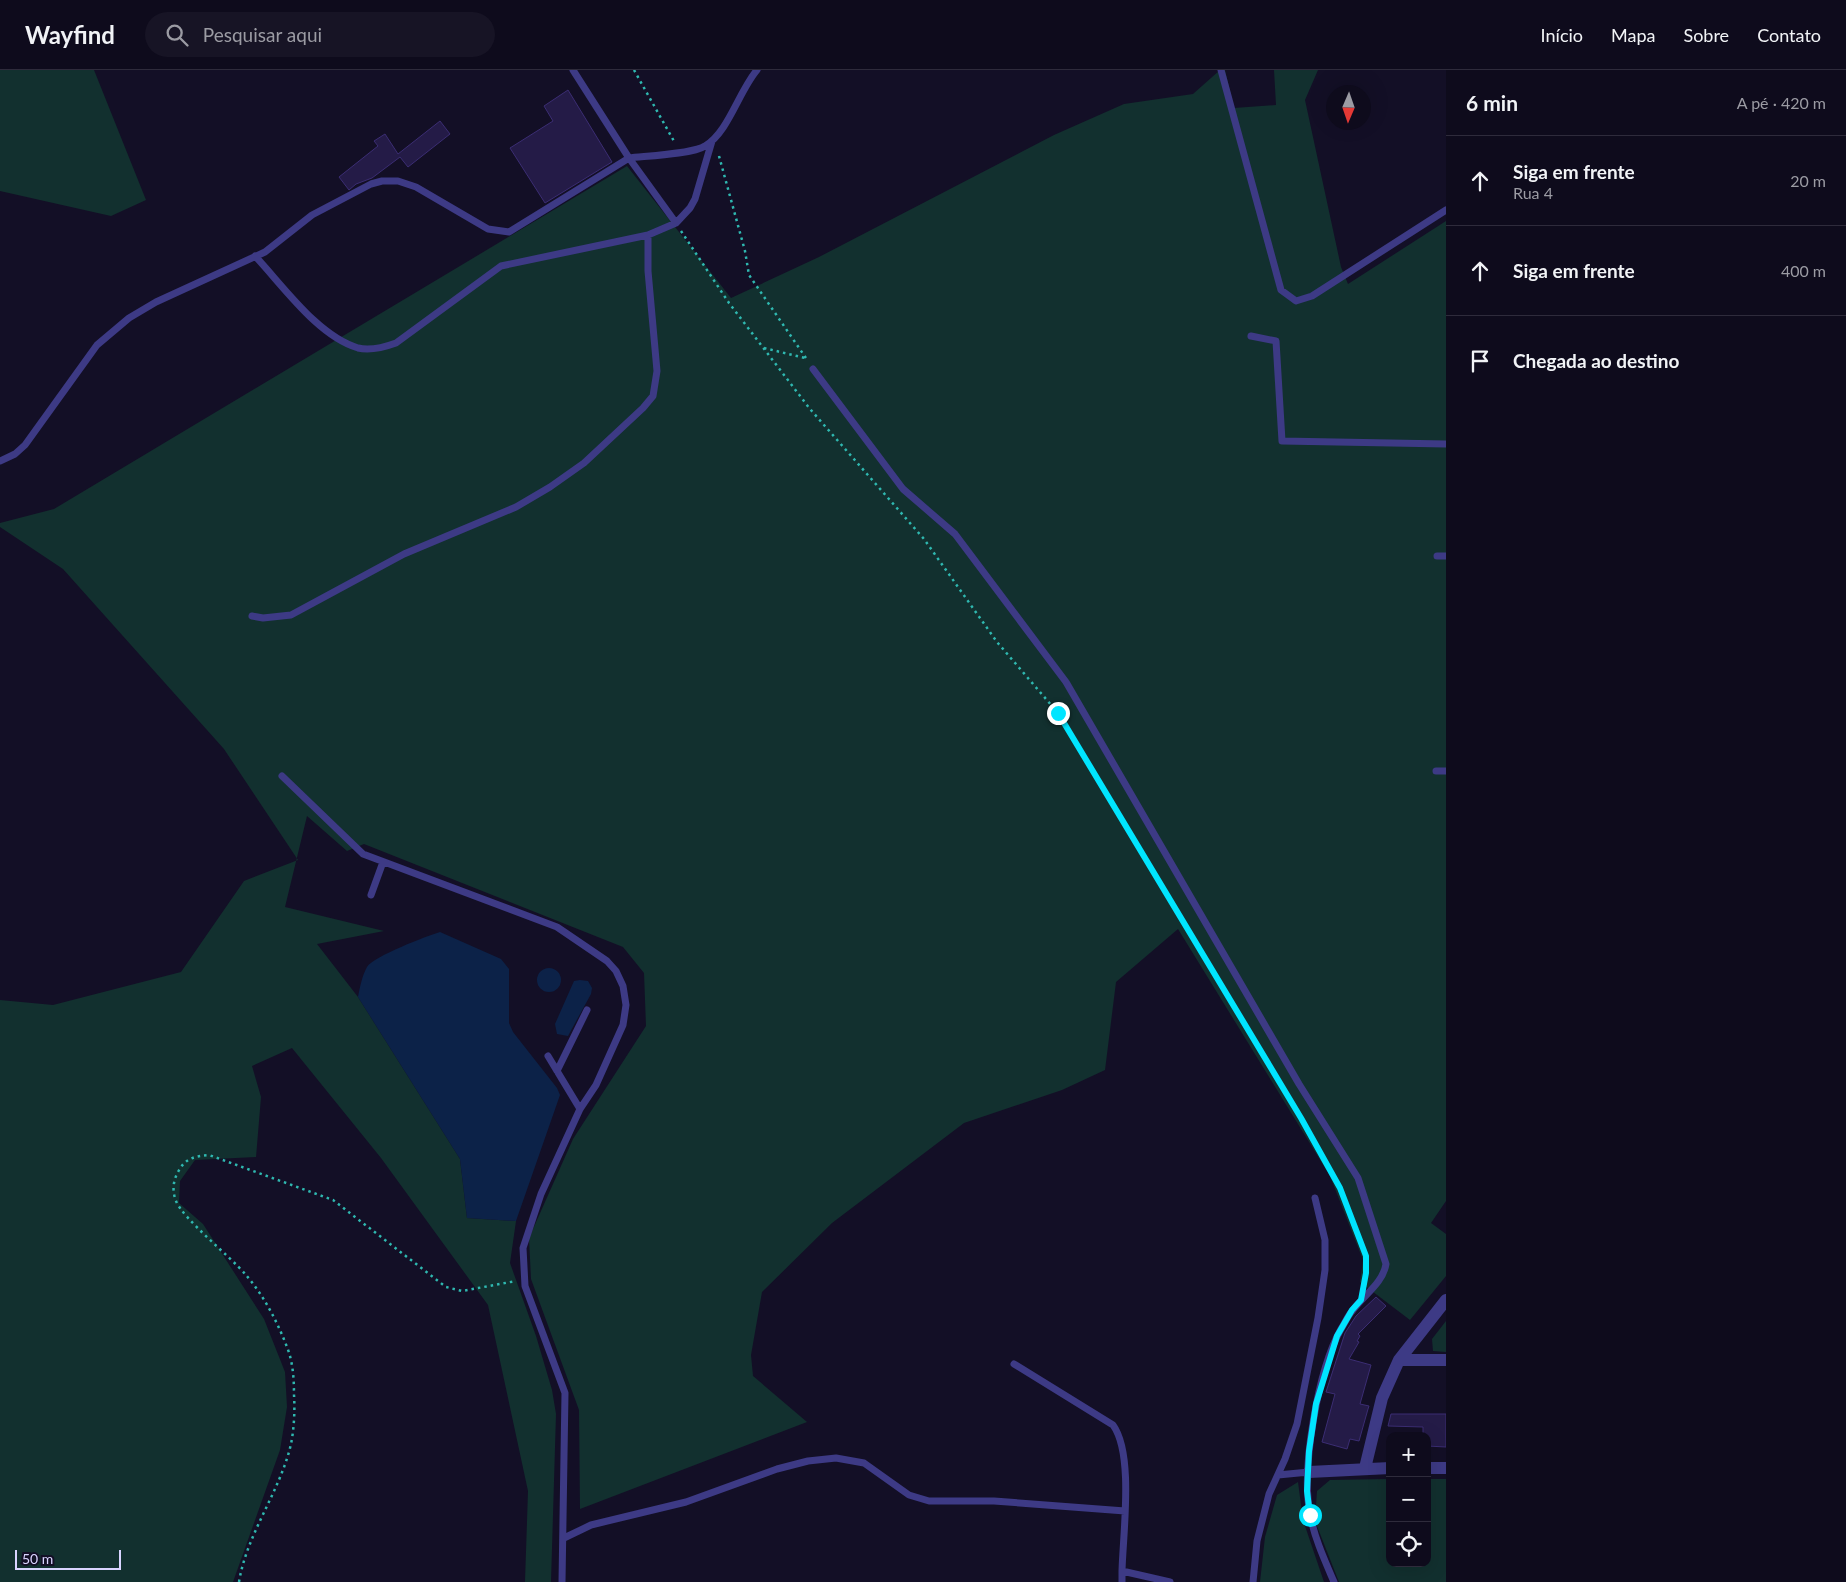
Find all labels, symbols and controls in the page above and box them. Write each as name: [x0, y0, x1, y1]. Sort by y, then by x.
search box: [145, 12, 495, 57]
text: Wayfind: [25, 20, 115, 49]
icon: search: [163, 21, 191, 49]
text: Pesquisar aqui: [203, 23, 322, 46]
text: Início: [1541, 24, 1583, 46]
text: Mapa: [1611, 24, 1655, 46]
text: Sobre: [1683, 24, 1729, 46]
text: Contato: [1757, 24, 1821, 46]
north arrow: [1326, 85, 1371, 130]
text: 6 min: [1466, 90, 1518, 115]
text: A pé · 420 m: [1737, 93, 1826, 112]
text: Siga em frente: [1513, 160, 1635, 183]
icon: ahead: [1466, 167, 1494, 195]
text: 20 m: [1790, 171, 1826, 190]
text: Rua 4: [1513, 183, 1553, 202]
icon: ahead: [1466, 257, 1494, 285]
text: Siga em frente: [1513, 259, 1635, 282]
text: 400 m: [1781, 261, 1826, 280]
icon: arrive: [1466, 347, 1494, 375]
text: Chegada ao destino: [1513, 349, 1679, 372]
route end: [1047, 702, 1070, 725]
map controls: [1386, 1432, 1431, 1567]
button: +: [1386, 1432, 1431, 1477]
button: −: [1386, 1477, 1431, 1522]
route start: [1299, 1504, 1322, 1527]
button: locate: [1386, 1522, 1431, 1567]
scale bar: [15, 1547, 121, 1570]
text: 50 m: [22, 1550, 53, 1567]

